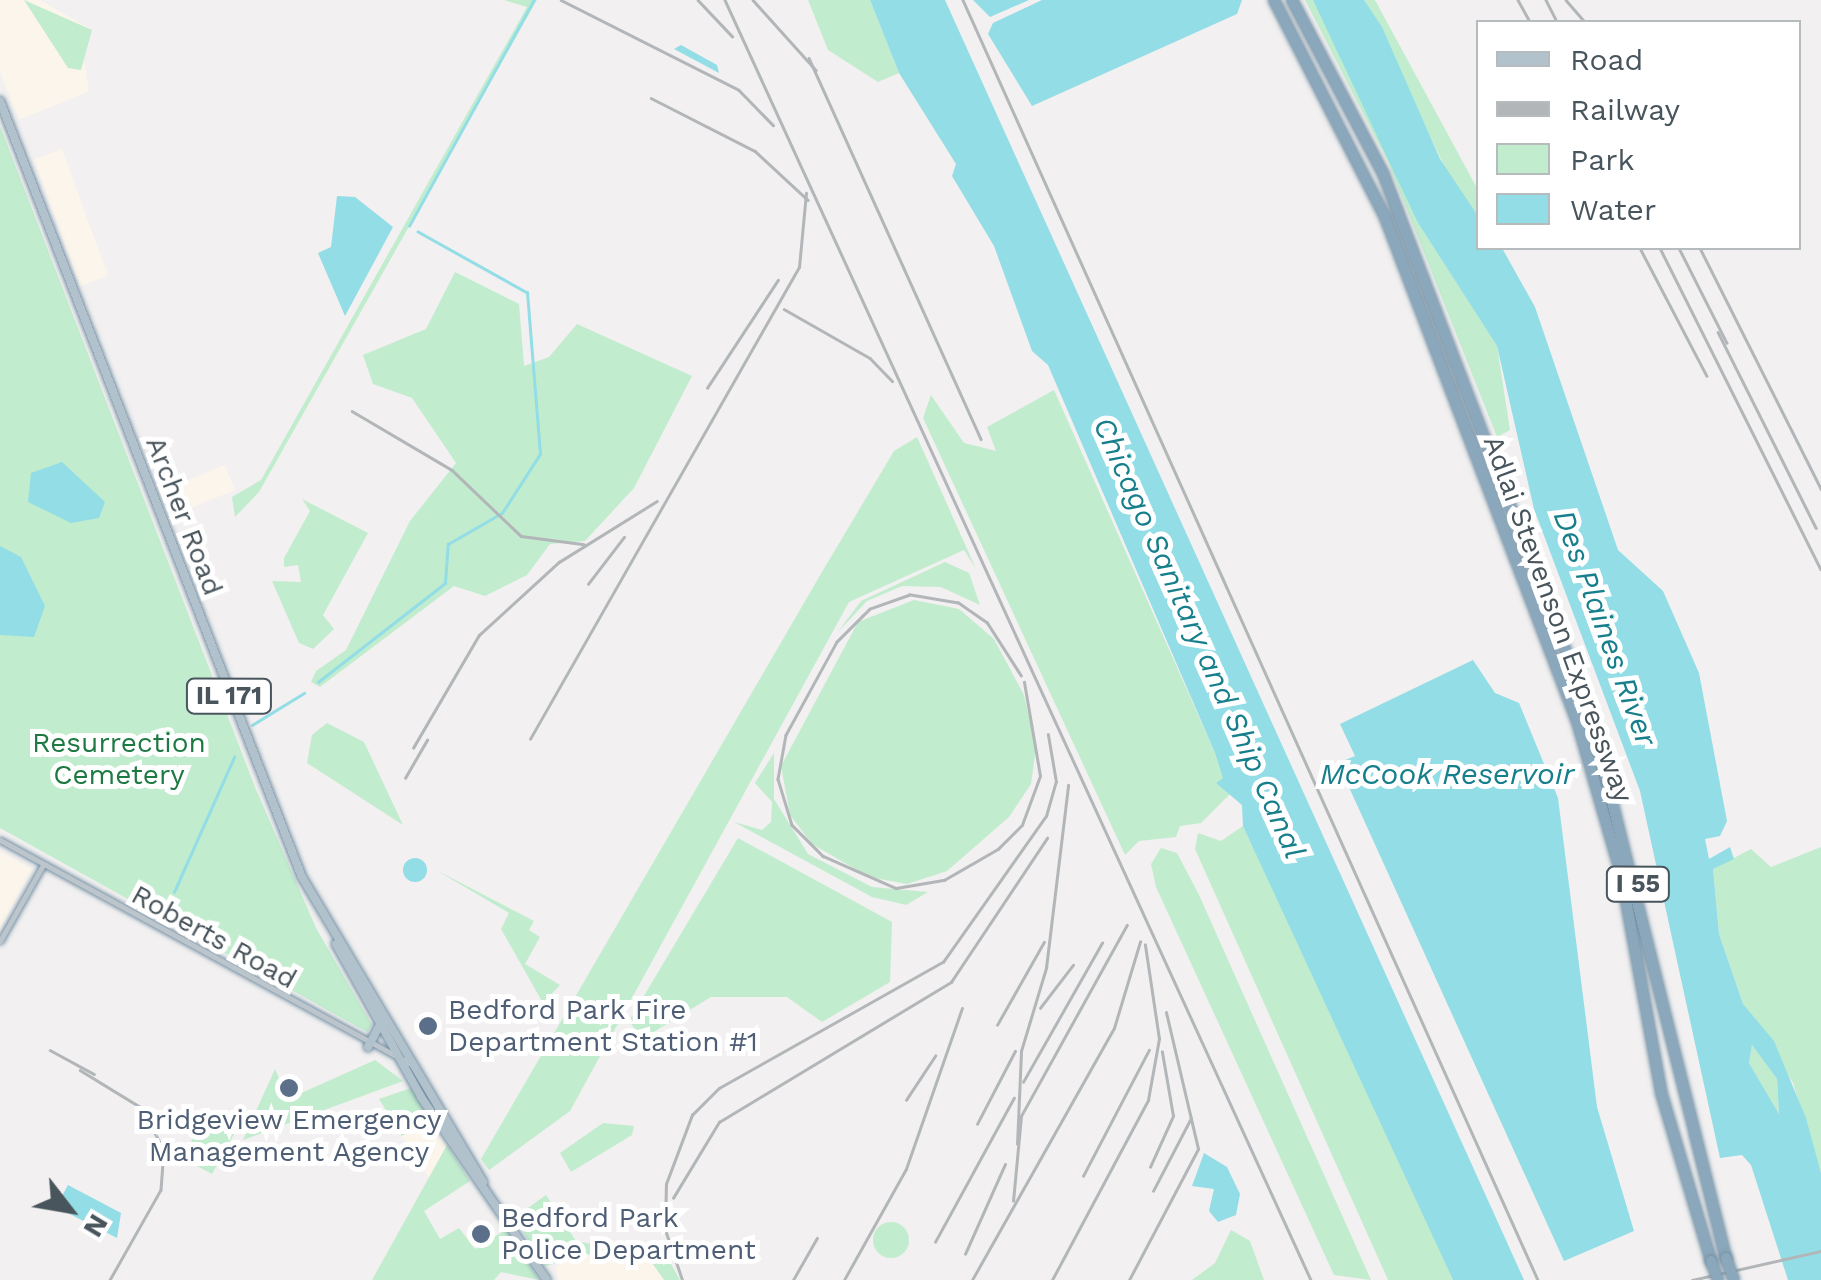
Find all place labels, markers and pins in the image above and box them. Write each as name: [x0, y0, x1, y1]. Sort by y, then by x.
place label: Bedford Park Fire Department Station #1: [448, 993, 758, 1059]
marker: Bedford Park Fire Department Station #1: [417, 1015, 439, 1037]
marker: Bridgeview Emergency Management Agency: [278, 1077, 300, 1099]
place label: Bridgeview Emergency Management Agency: [136, 1103, 442, 1169]
place label: Bedford Park Police Department: [501, 1201, 756, 1267]
marker: Bedford Park Police Department: [470, 1223, 492, 1245]

